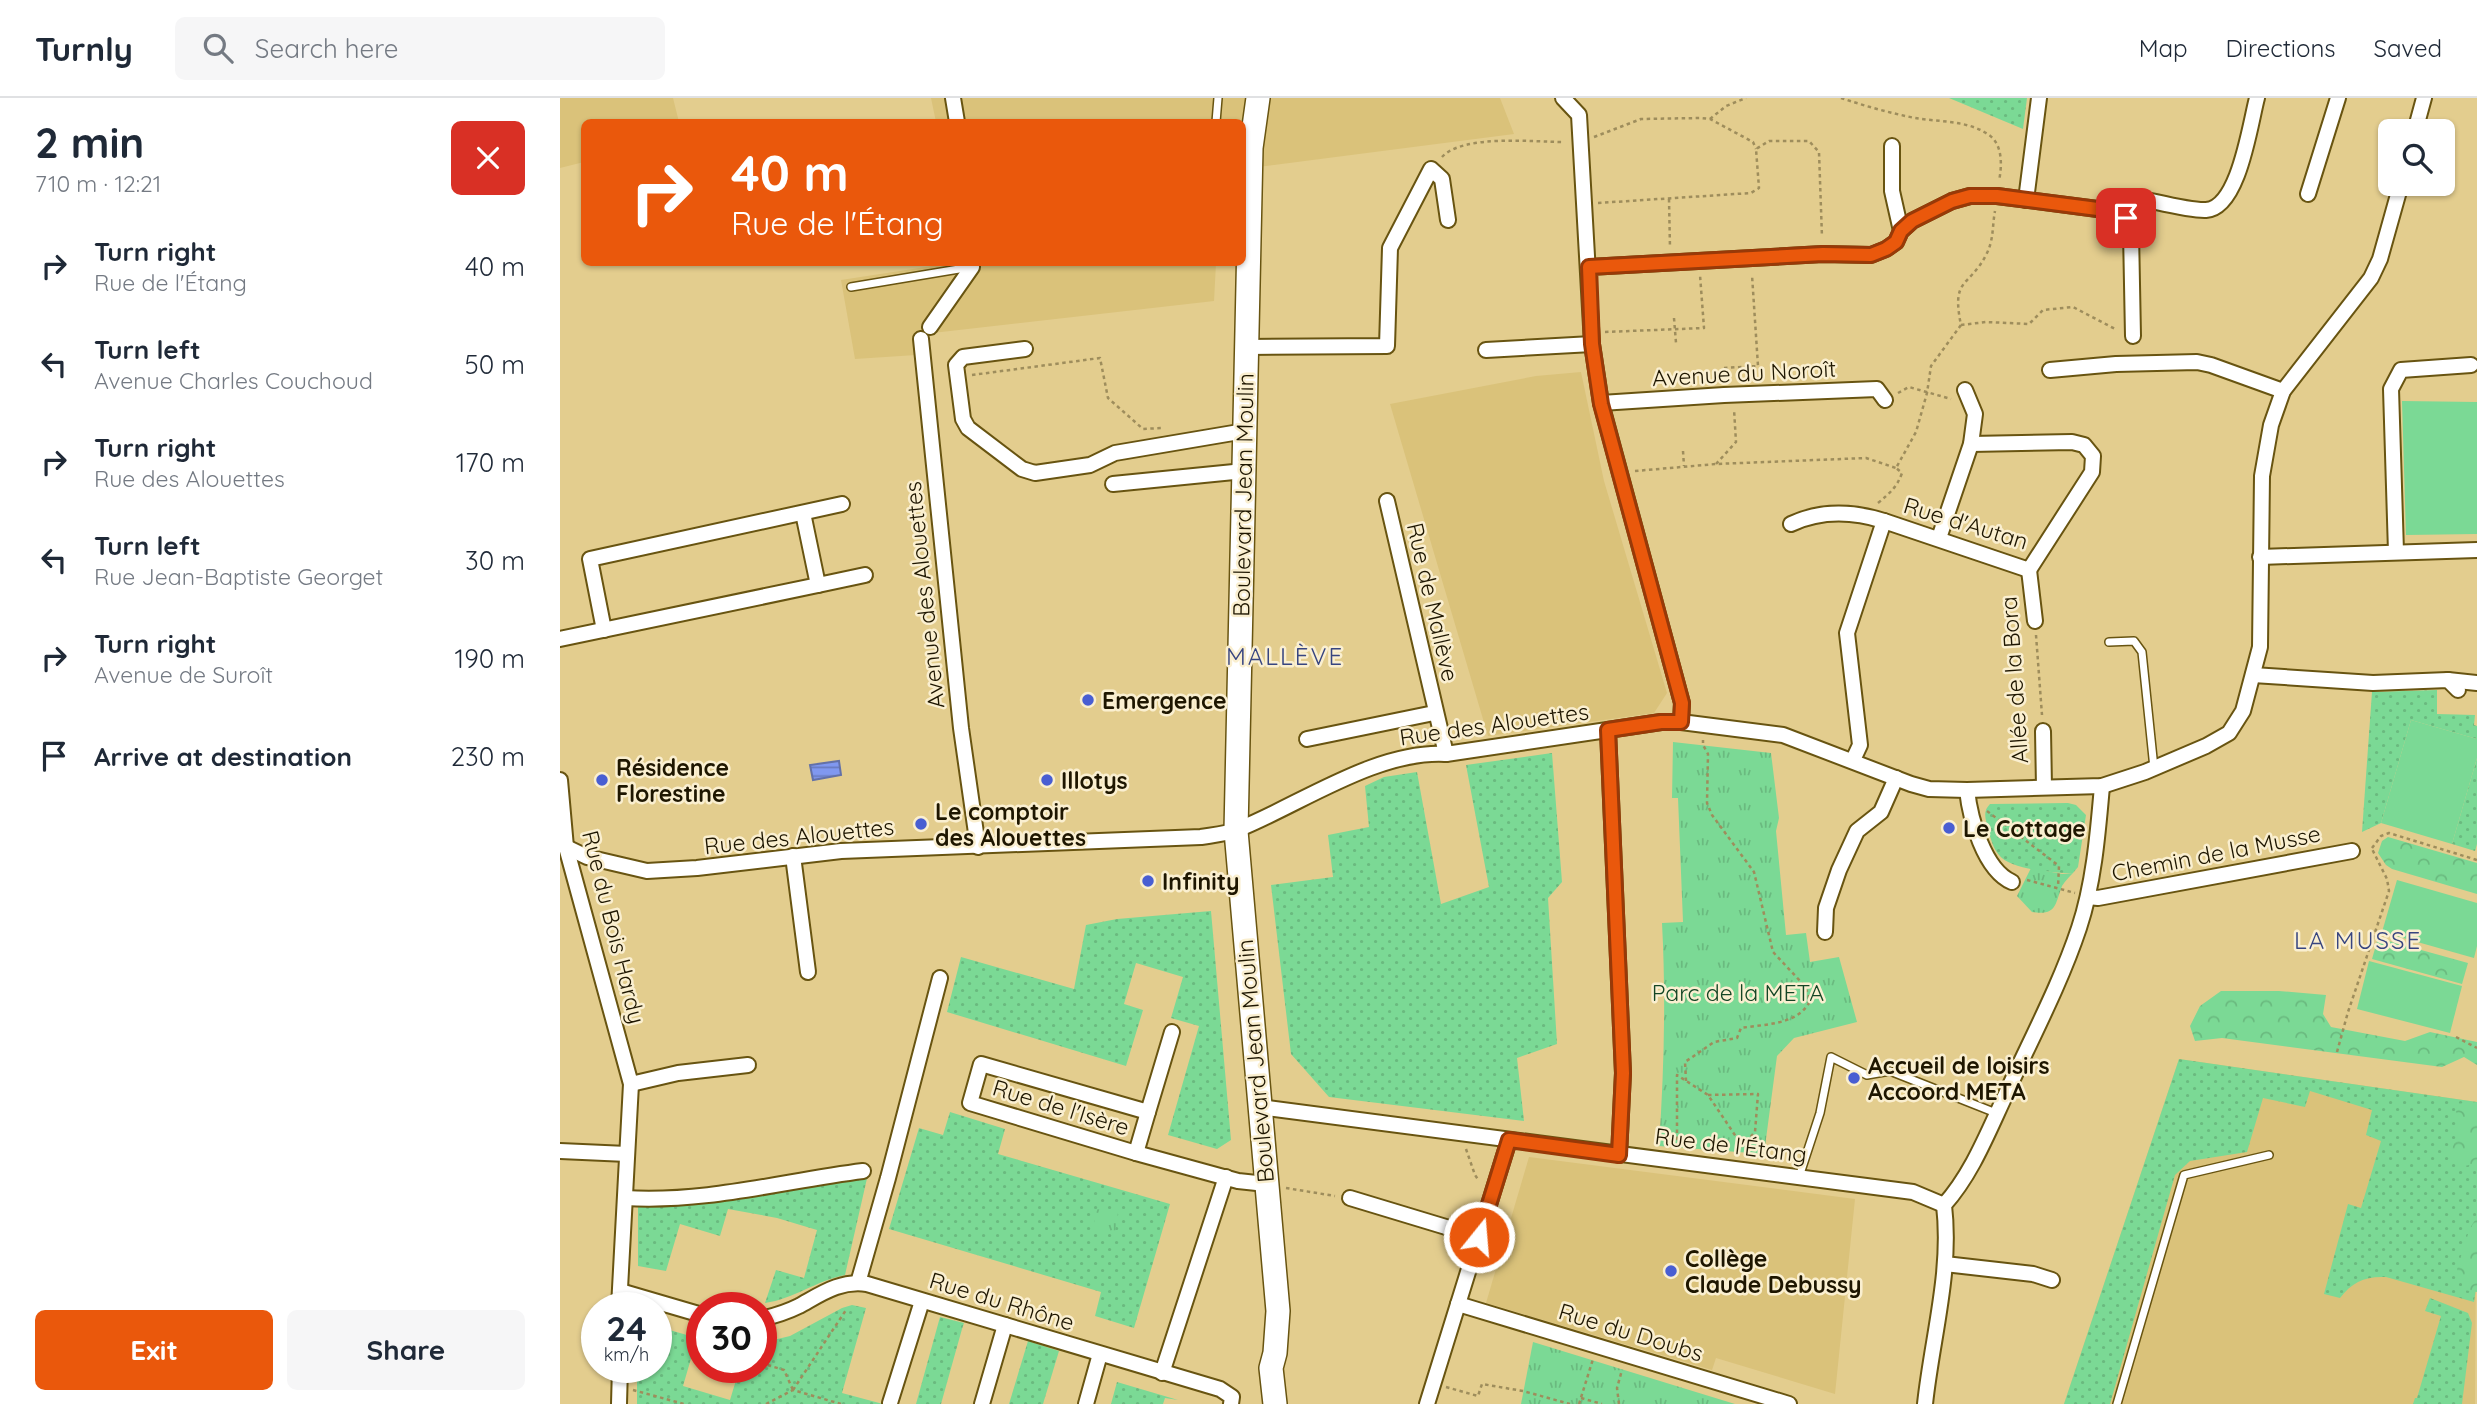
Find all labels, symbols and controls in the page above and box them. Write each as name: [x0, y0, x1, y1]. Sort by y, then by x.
search box: [175, 17, 665, 80]
text: Turnly: [35, 28, 133, 69]
icon: search: [199, 29, 237, 67]
text: Search here: [255, 32, 398, 65]
text: Map: [2139, 33, 2188, 63]
text: Directions: [2226, 33, 2336, 63]
text: Saved: [2374, 33, 2442, 63]
text: 2 min: [35, 116, 144, 169]
map controls: [2378, 119, 2455, 196]
button: search: [2378, 119, 2455, 196]
button: close: [451, 121, 525, 195]
text: 40 m: [731, 142, 849, 203]
icon: right: [616, 147, 707, 238]
text: 710 m · 12:21: [35, 169, 161, 198]
pin: [2096, 188, 2156, 248]
icon: arrive: [2107, 199, 2145, 237]
text: Rue de l'Étang: [731, 203, 944, 243]
text: Turn right: [94, 235, 216, 268]
icon: right: [35, 247, 73, 285]
text: 40 m: [465, 250, 525, 283]
text: Rue de l'Étang: [94, 268, 247, 297]
text: Turn left: [94, 333, 201, 366]
icon: left: [35, 345, 73, 383]
text: 50 m: [465, 348, 525, 381]
street label: Avenue du Noroît: [1651, 354, 1837, 392]
text: Avenue Charles Couchoud: [94, 366, 373, 395]
street label: Boulevard Jean Moulin: [1226, 373, 1260, 617]
text: Turn right: [94, 431, 216, 464]
icon: right: [35, 443, 73, 481]
text: 170 m: [456, 446, 525, 479]
text: Rue des Alouettes: [94, 464, 285, 493]
street label: Avenue des Alouettes: [898, 480, 950, 710]
street label: Rue d'Autan: [1900, 490, 2032, 556]
street label: Rue de Mallève: [1401, 520, 1465, 684]
text: Turn left: [94, 529, 201, 562]
icon: left: [35, 541, 73, 579]
text: 30 m: [465, 544, 525, 577]
text: Rue Jean-Baptiste Georget: [94, 562, 383, 591]
street label: Allée de la Bora: [1994, 595, 2034, 765]
text: Turn right: [94, 627, 216, 660]
icon: right: [35, 639, 73, 677]
district label: MALLÈVE: [1226, 641, 1344, 671]
text: 190 m: [455, 642, 525, 675]
text: Avenue de Suroît: [94, 660, 273, 689]
place label: Emergence: [1102, 686, 1227, 715]
marker: Emergence: [1080, 692, 1096, 708]
street label: Rue des Alouettes: [1398, 696, 1590, 752]
icon: arrive: [35, 737, 73, 775]
text: Arrive at destination: [94, 740, 352, 773]
text: 230 m: [451, 740, 525, 773]
place label: Résidence Florestine: [616, 753, 729, 808]
place label: Illotys: [1061, 766, 1128, 795]
marker: Résidence Florestine: [594, 772, 610, 788]
marker: Illotys: [1039, 772, 1055, 788]
place label: Le comptoir des Alouettes: [935, 797, 1086, 852]
street label: Rue des Alouettes: [703, 812, 895, 860]
place label: Le Cottage: [1963, 814, 2086, 843]
marker: Le comptoir des Alouettes: [913, 816, 929, 832]
street label: Chemin de la Musse: [2109, 819, 2323, 887]
marker: Le Cottage: [1941, 820, 1957, 836]
street label: Rue du Bois Hardy: [576, 827, 652, 1027]
place label: Infinity: [1162, 867, 1240, 896]
marker: Infinity: [1140, 873, 1156, 889]
district label: LA MUSSE: [2294, 925, 2422, 955]
street label: Boulevard Jean Moulin: [1230, 938, 1280, 1184]
park label: Parc de la META: [1652, 978, 1824, 1007]
place label: Accueil de loisirs Accoord META: [1868, 1051, 2050, 1106]
marker: Accueil de loisirs Accoord META: [1846, 1070, 1862, 1086]
street label: Rue de l'Isère: [989, 1072, 1133, 1142]
street label: Rue de l'Étang: [1653, 1121, 1809, 1169]
position arrow: [1442, 1200, 1516, 1274]
place label: Collège Claude Debussy: [1685, 1244, 1862, 1299]
marker: Collège Claude Debussy: [1663, 1263, 1679, 1279]
street label: Rue du Rhône: [926, 1265, 1078, 1337]
speed limit sign: 30: [686, 1292, 777, 1383]
street label: Rue du Doubs: [1555, 1296, 1707, 1368]
text: 24: [606, 1306, 647, 1350]
button: Exit: [35, 1310, 273, 1390]
button: Share: [287, 1310, 525, 1390]
text: km/h: [604, 1343, 649, 1366]

